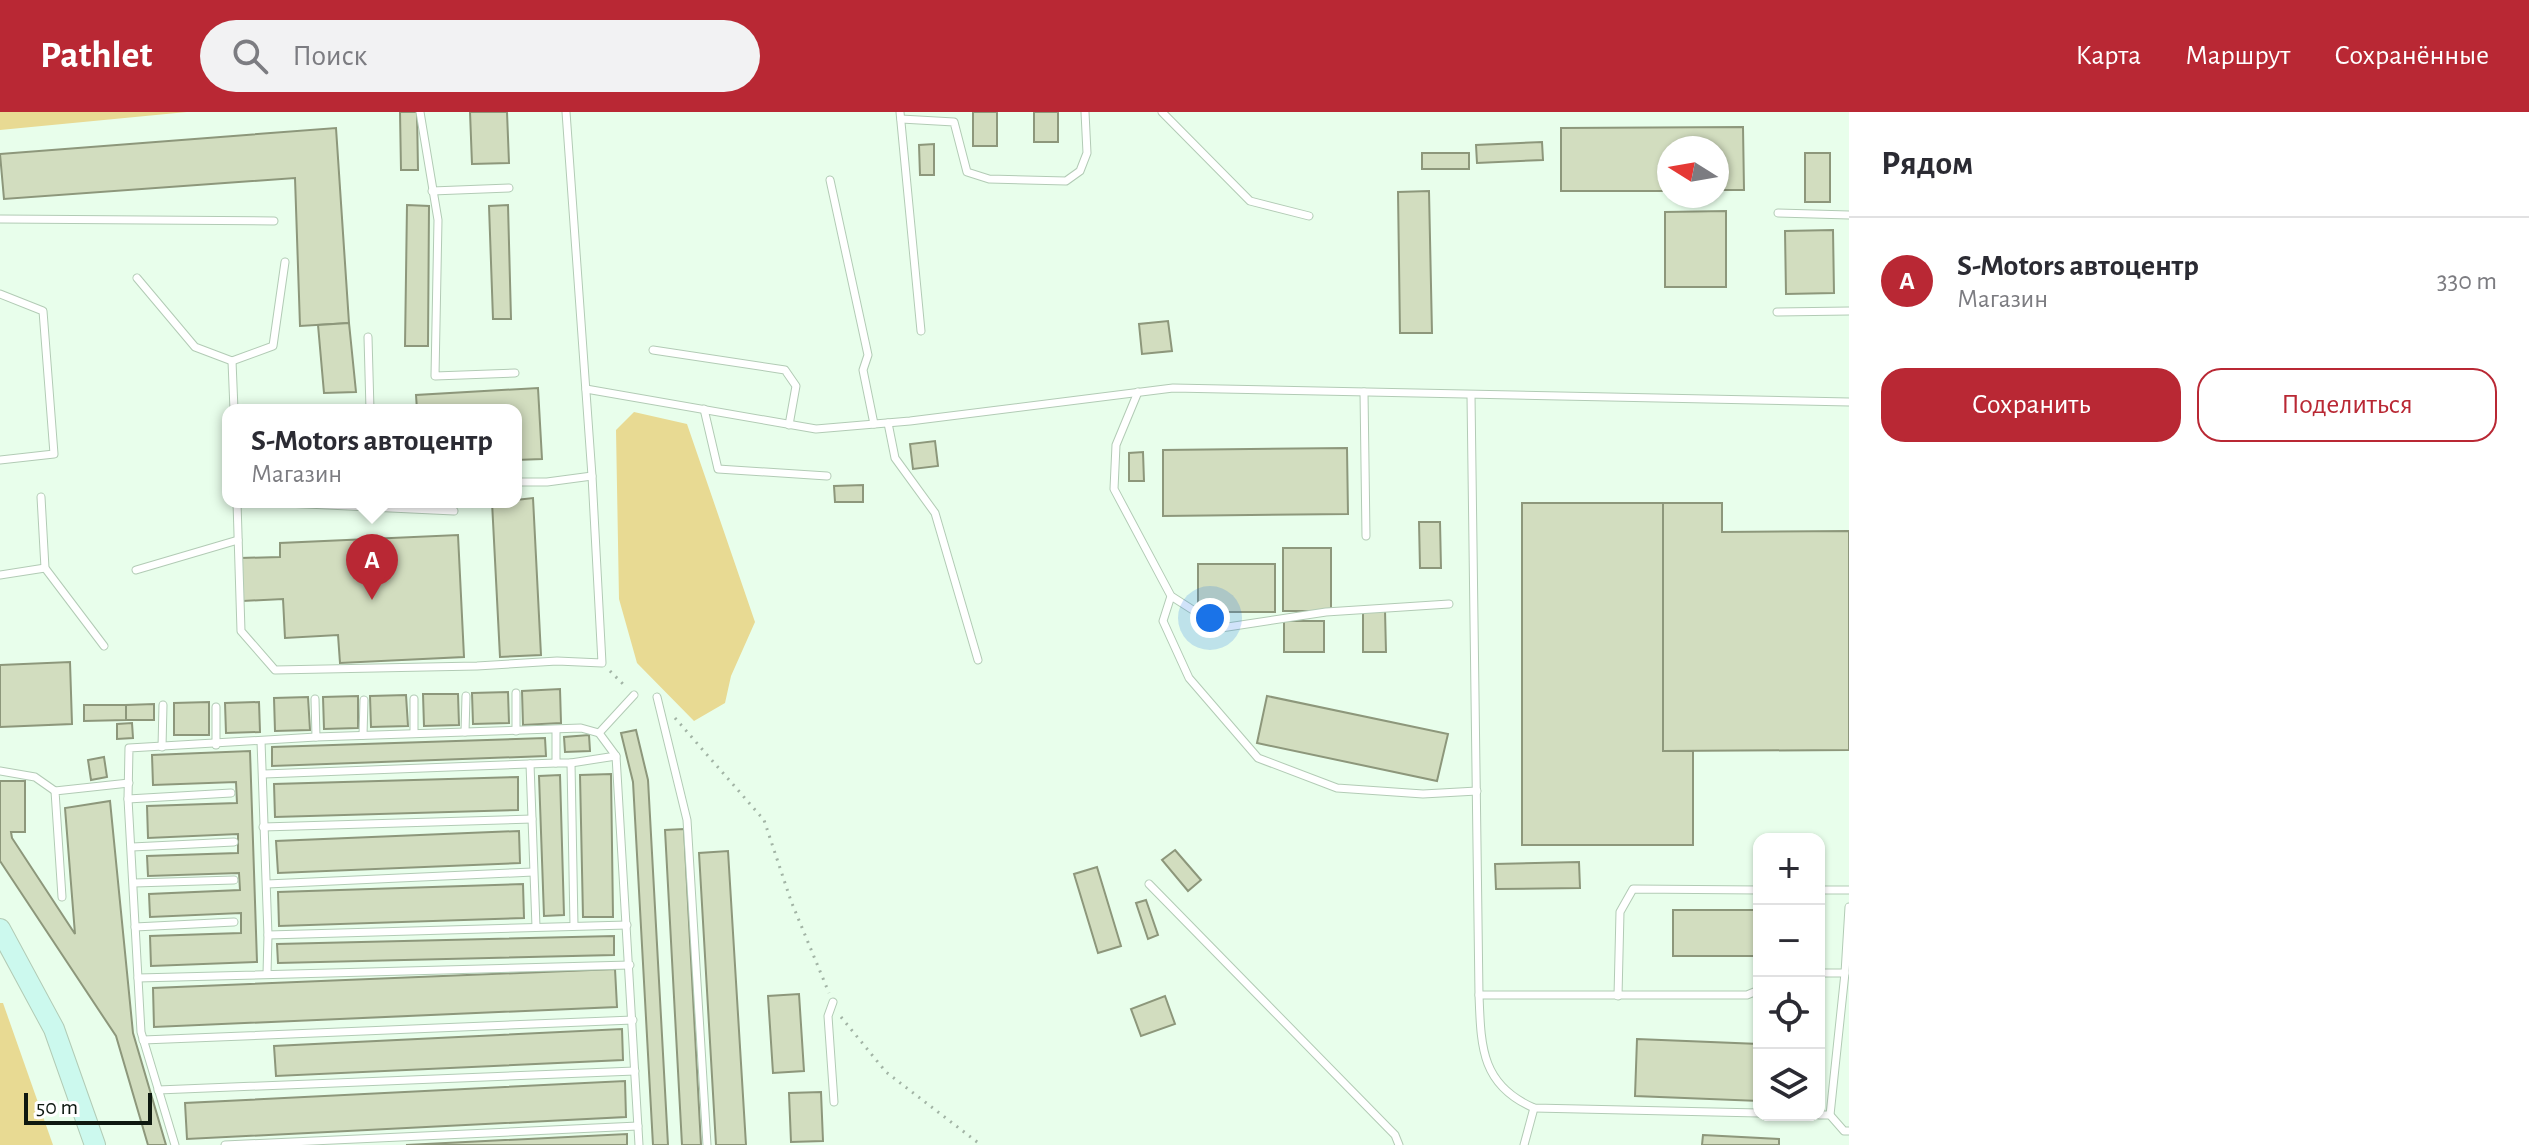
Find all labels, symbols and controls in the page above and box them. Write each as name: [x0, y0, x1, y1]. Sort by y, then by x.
search box: [200, 20, 760, 92]
icon: search: [228, 34, 272, 78]
text: Pathlet: [40, 37, 152, 75]
text: Поиск: [292, 41, 367, 71]
text: Карта: [2075, 42, 2141, 70]
text: Маршрут: [2185, 42, 2290, 70]
text: Сохранённые: [2334, 42, 2489, 70]
north arrow: [1657, 136, 1729, 208]
text: Рядом: [1881, 147, 1973, 181]
text: S-Motors автоцентр: [1957, 251, 2199, 281]
text: A: [1899, 268, 1915, 294]
text: 330 m: [2437, 268, 2497, 294]
text: Магазин: [1957, 286, 2048, 312]
button: Сохранить: [1881, 368, 2181, 442]
button: Поделиться: [2197, 368, 2497, 442]
popup: [222, 404, 522, 508]
text: S-Motors автоцентр: [251, 426, 493, 456]
text: Магазин: [251, 461, 342, 487]
pin: A: [346, 534, 398, 600]
your location: [1190, 598, 1230, 638]
map controls: [1753, 833, 1825, 1121]
button: +: [1753, 833, 1825, 905]
button: −: [1753, 905, 1825, 977]
button: locate: [1753, 977, 1825, 1049]
button: layers: [1753, 1049, 1825, 1121]
scale bar: [24, 1089, 152, 1125]
text: 50 m: [36, 1096, 78, 1118]

